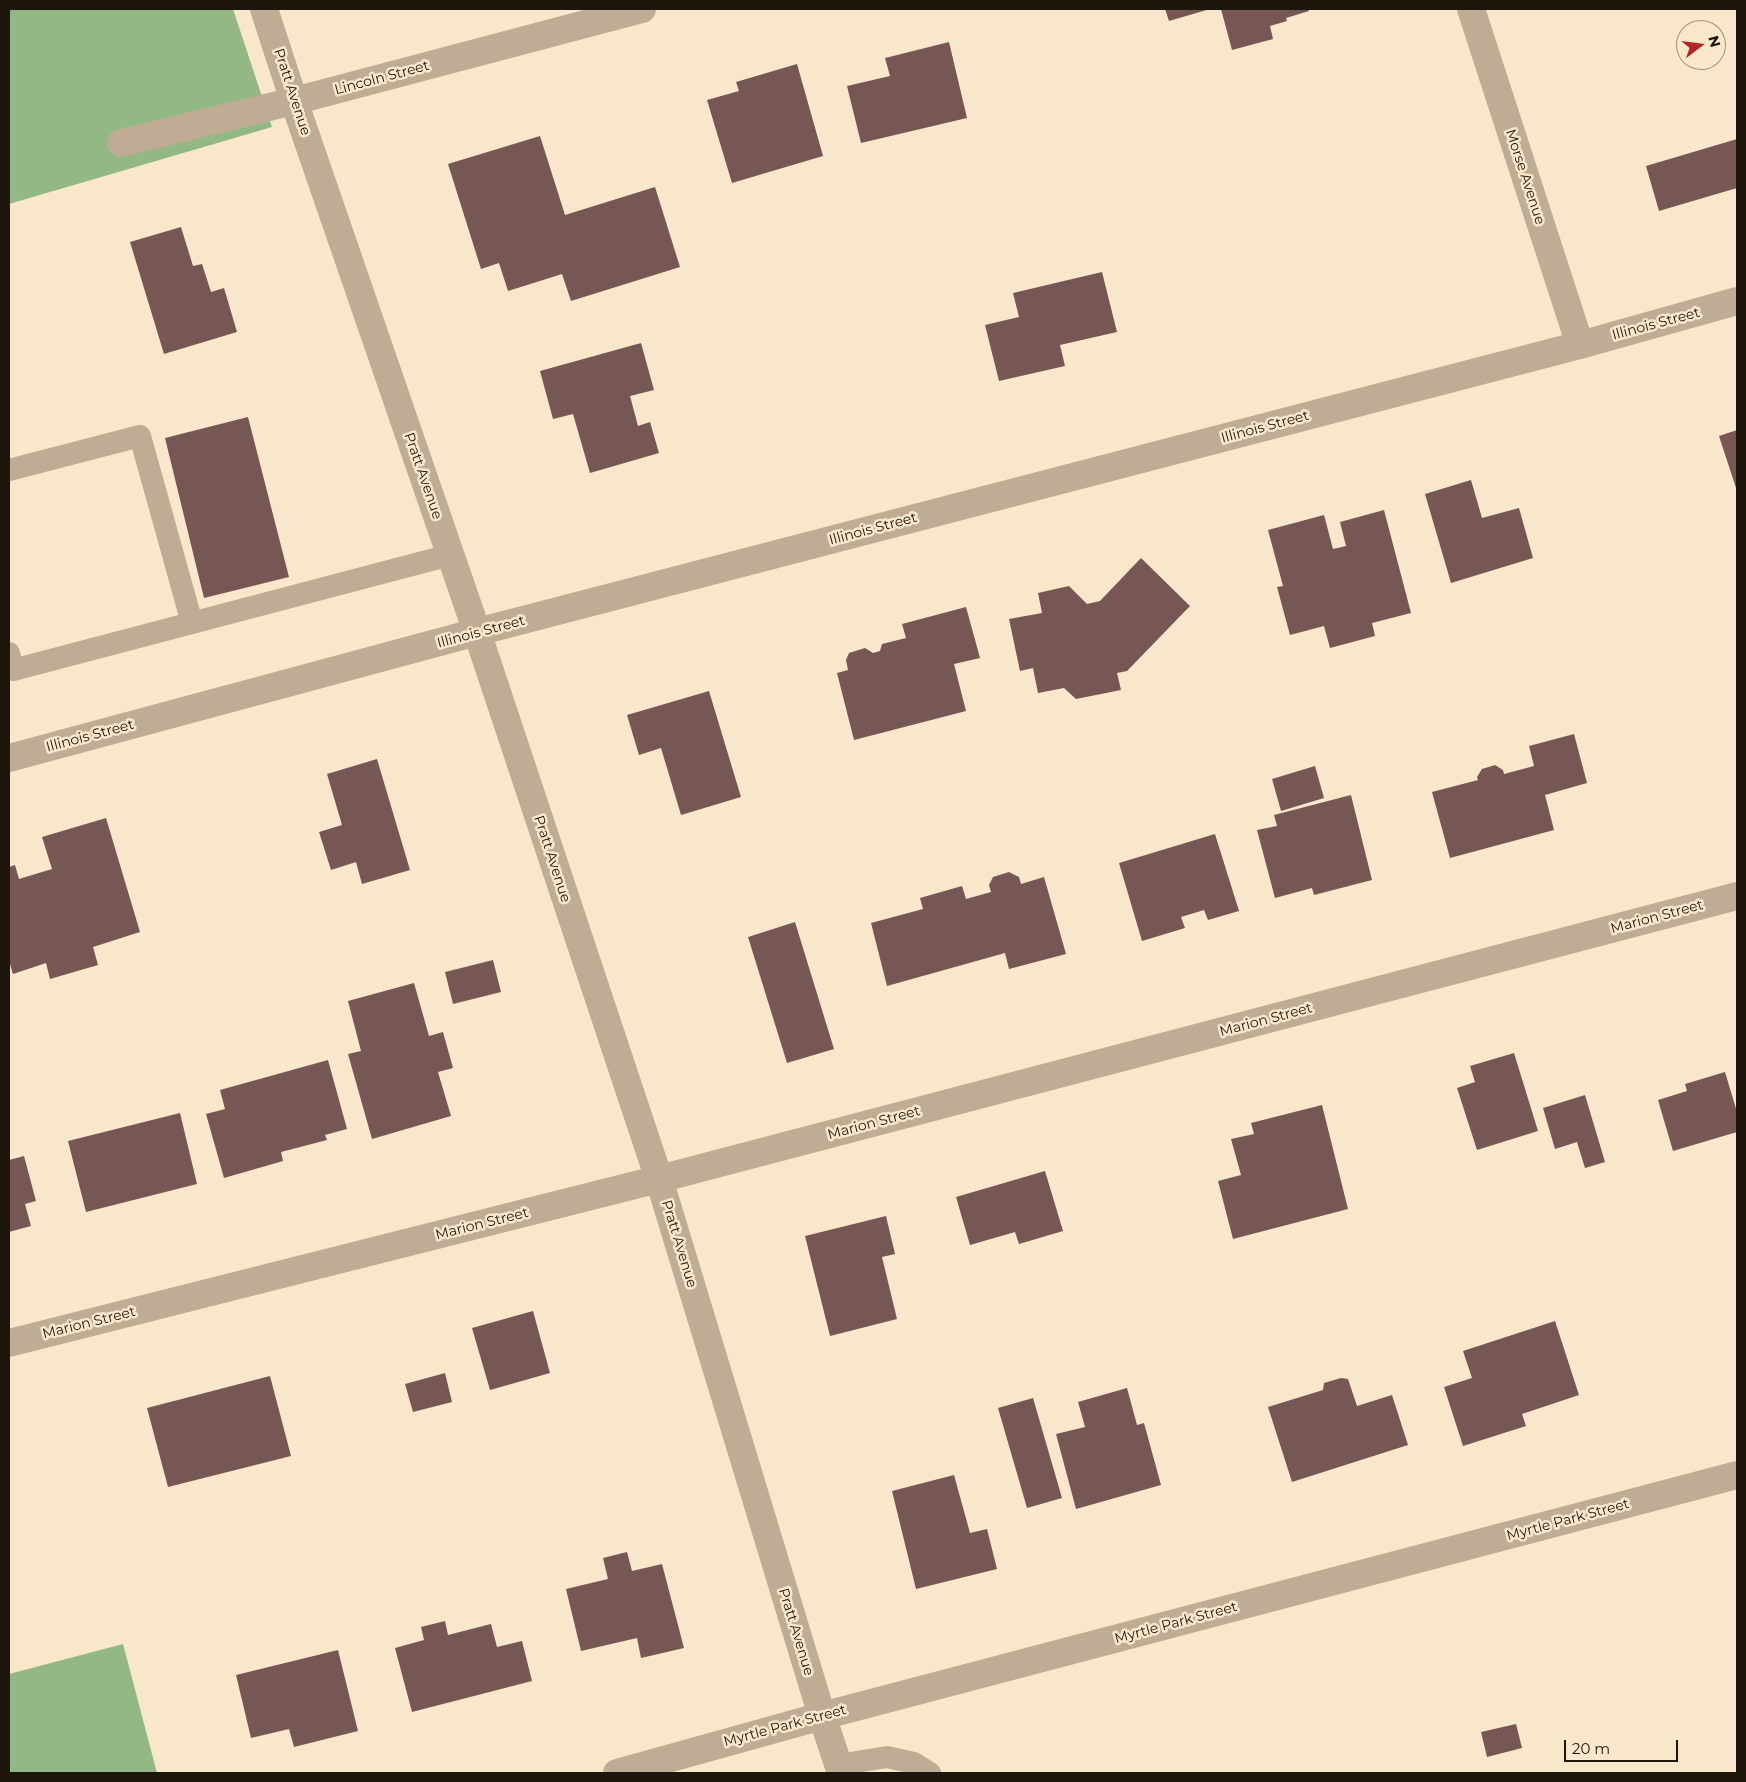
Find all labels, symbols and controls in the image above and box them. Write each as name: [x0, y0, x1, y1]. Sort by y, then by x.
north arrow: [1676, 20, 1726, 70]
text: N: [1704, 34, 1725, 49]
street label: Pratt Avenue: [270, 46, 314, 138]
street label: Lincoln Street: [333, 57, 431, 99]
street label: Morse Avenue: [1502, 127, 1548, 227]
street label: Illinois Street: [1610, 304, 1702, 344]
street label: Illinois Street: [1219, 407, 1311, 447]
street label: Pratt Avenue: [400, 430, 446, 522]
street label: Illinois Street: [827, 509, 919, 549]
street label: Illinois Street: [435, 612, 527, 652]
street label: Illinois Street: [44, 716, 136, 756]
street label: Pratt Avenue: [530, 813, 574, 905]
street label: Marion Street: [1609, 897, 1705, 937]
street label: Marion Street: [1218, 1000, 1314, 1040]
street label: Marion Street: [826, 1103, 922, 1143]
street label: Pratt Avenue: [658, 1198, 700, 1290]
street label: Marion Street: [434, 1204, 530, 1244]
street label: Marion Street: [41, 1303, 137, 1343]
street label: Myrtle Park Street: [1505, 1496, 1631, 1544]
street label: Pratt Avenue: [775, 1586, 817, 1678]
street label: Myrtle Park Street: [1113, 1599, 1239, 1647]
street label: Myrtle Park Street: [722, 1702, 848, 1750]
scale bar: [1566, 1730, 1680, 1762]
text: 20 m: [1572, 1739, 1610, 1758]

